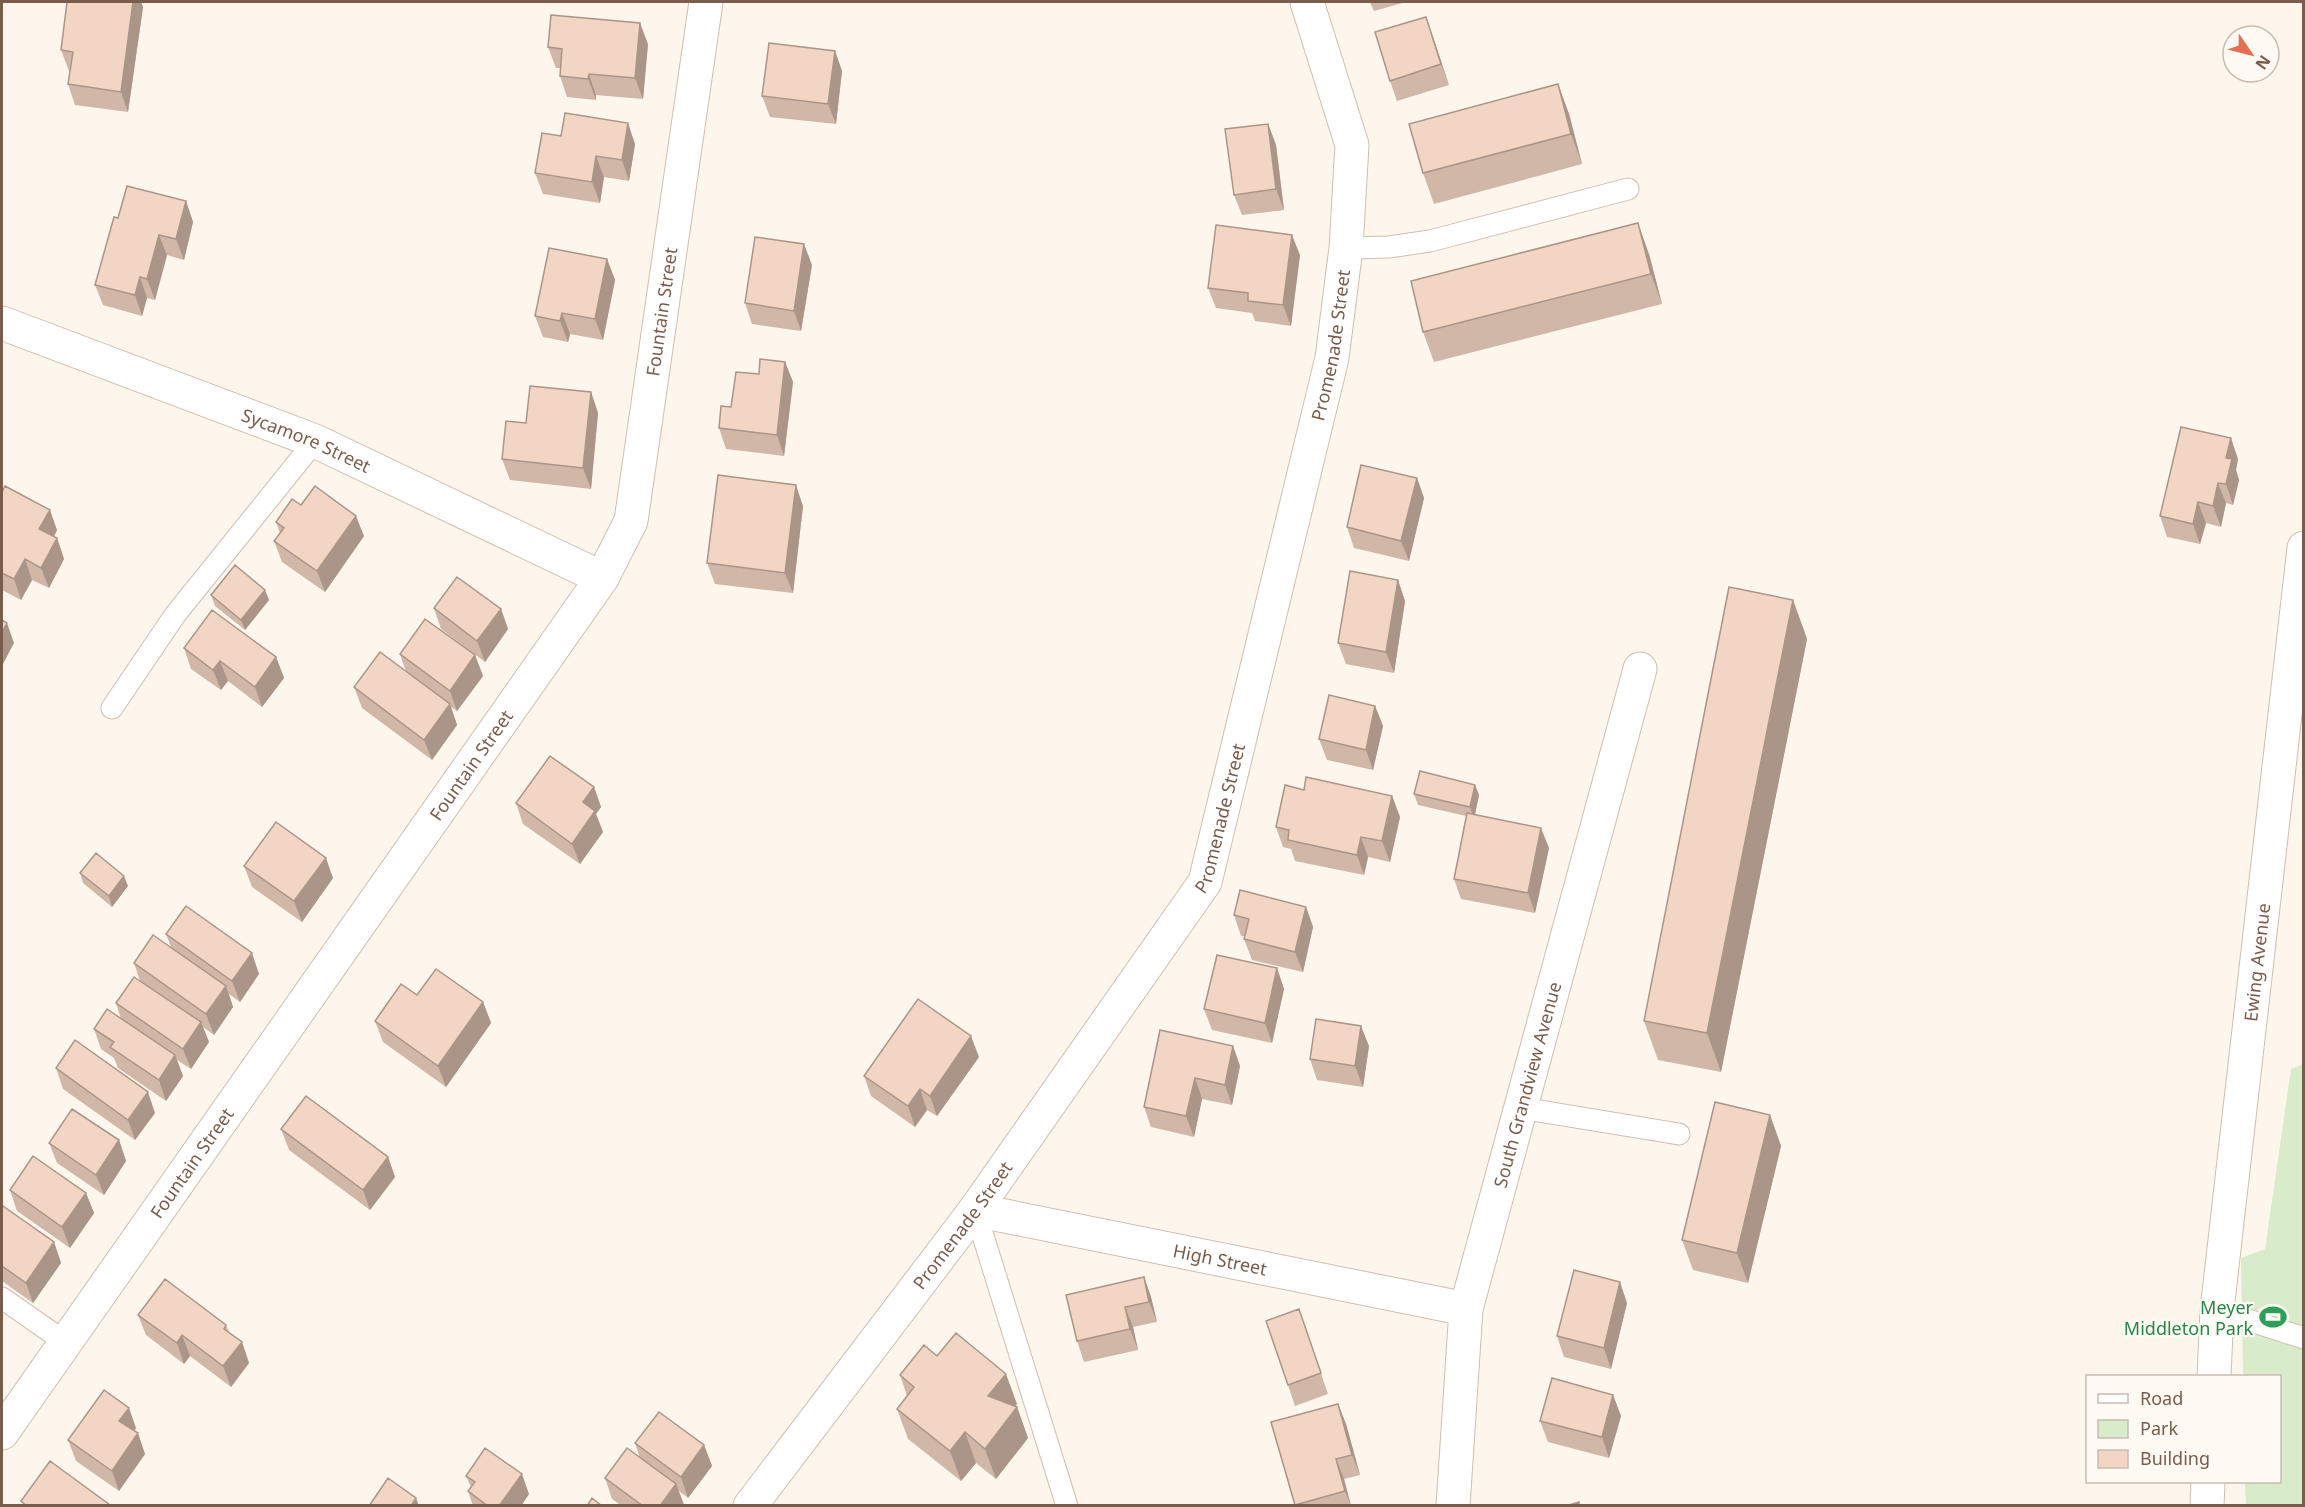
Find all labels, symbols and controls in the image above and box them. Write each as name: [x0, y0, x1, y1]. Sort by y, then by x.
north arrow: [2221, 24, 2281, 84]
text: N: [2251, 51, 2276, 74]
street label: Fountain Street: [640, 245, 682, 378]
street label: Promenade Street: [1305, 268, 1355, 423]
street label: Sycamore Street: [238, 402, 375, 478]
street label: Fountain Street: [424, 705, 518, 825]
street label: Promenade Street: [1189, 740, 1250, 898]
street label: Ewing Avenue: [2238, 902, 2275, 1023]
street label: South Grandview Avenue: [1488, 979, 1566, 1190]
street label: Fountain Street: [144, 1102, 239, 1223]
street label: Promenade Street: [907, 1156, 1018, 1294]
street label: High Street: [1171, 1238, 1270, 1281]
place label: Meyer Middleton Park: [2124, 1295, 2254, 1340]
sports icon: Meyer Middleton Park: [2258, 1302, 2288, 1332]
legend: [2086, 1375, 2281, 1483]
text: Road: [2140, 1386, 2183, 1410]
text: Park: [2140, 1416, 2178, 1440]
text: Building: [2140, 1446, 2210, 1470]

